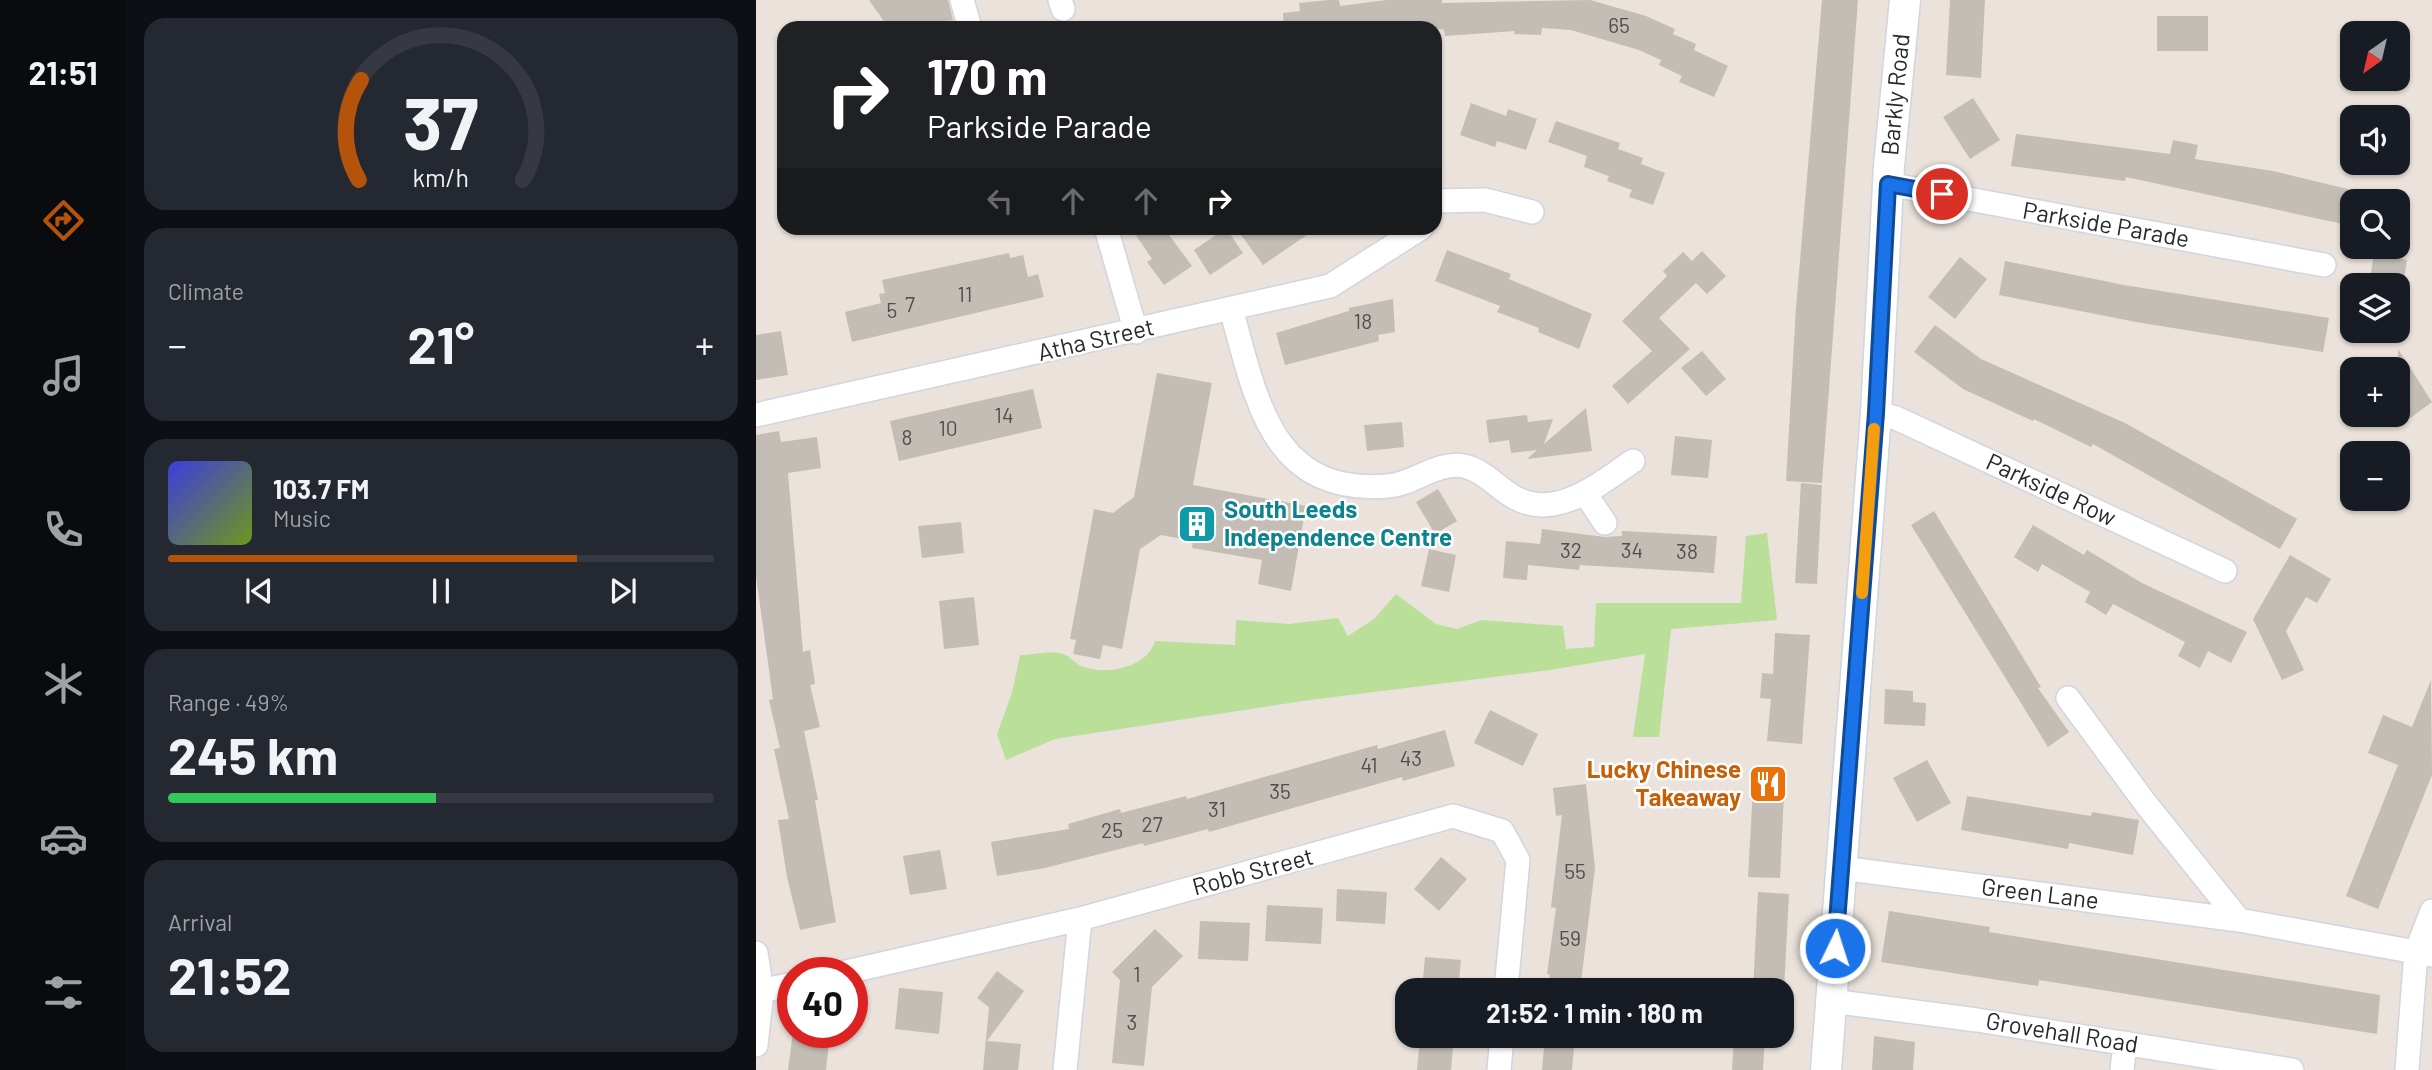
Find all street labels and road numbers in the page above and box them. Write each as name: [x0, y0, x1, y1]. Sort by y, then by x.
street label: Barkly Road: [1874, 32, 1915, 157]
street label: Parkside Parade: [2021, 195, 2192, 252]
street label: Atha Street: [1035, 311, 1157, 366]
street label: Parkside Row: [1982, 446, 2121, 531]
street label: Robb Street: [1189, 840, 1316, 901]
street label: Green Lane: [1980, 871, 2101, 914]
street label: Grovehall Road: [1984, 1005, 2140, 1058]

